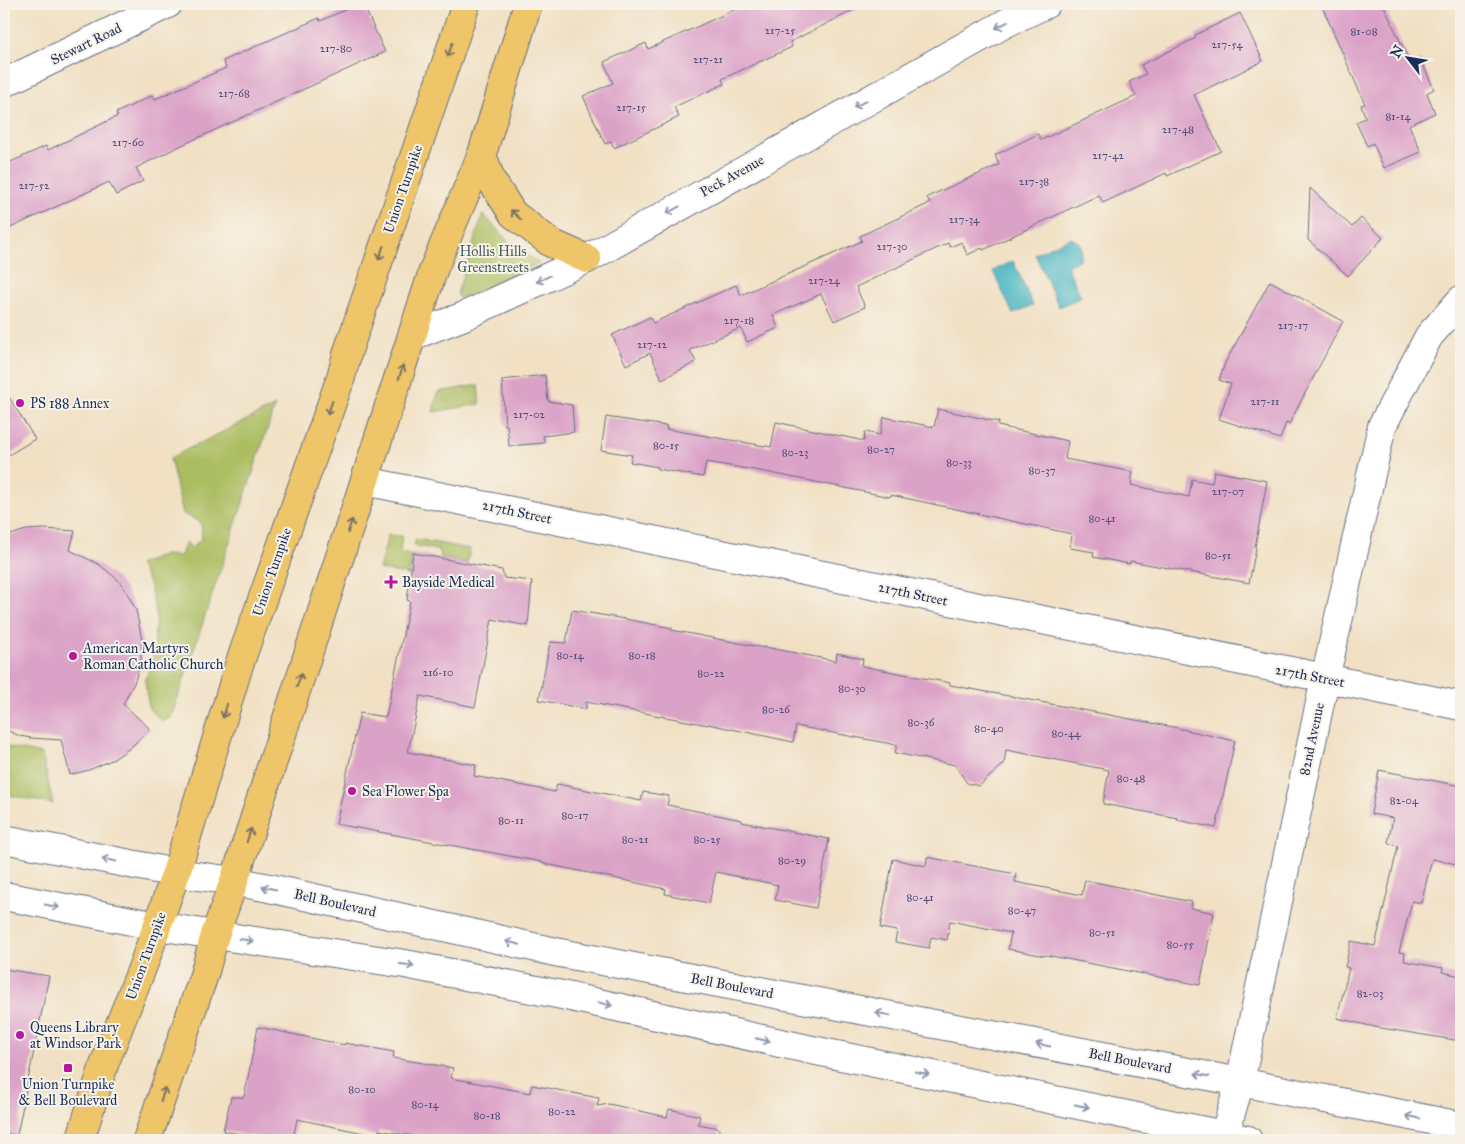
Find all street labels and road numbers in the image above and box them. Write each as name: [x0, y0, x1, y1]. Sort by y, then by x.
street label: Stewart Road: [48, 19, 124, 69]
street label: Union Turnpike: [380, 142, 426, 236]
street label: Peck Avenue: [697, 151, 767, 201]
street label: 217th Street: [481, 496, 553, 528]
street label: Union Turnpike: [249, 525, 295, 619]
street label: 217th Street: [877, 578, 949, 610]
street label: 217th Street: [1274, 661, 1346, 691]
street label: 82nd Avenue: [1296, 701, 1328, 777]
street label: Bell Boulevard: [292, 885, 378, 921]
street label: Union Turnpike: [122, 909, 170, 1002]
street label: Bell Boulevard: [689, 970, 775, 1002]
street label: Bell Boulevard: [1087, 1045, 1173, 1077]

